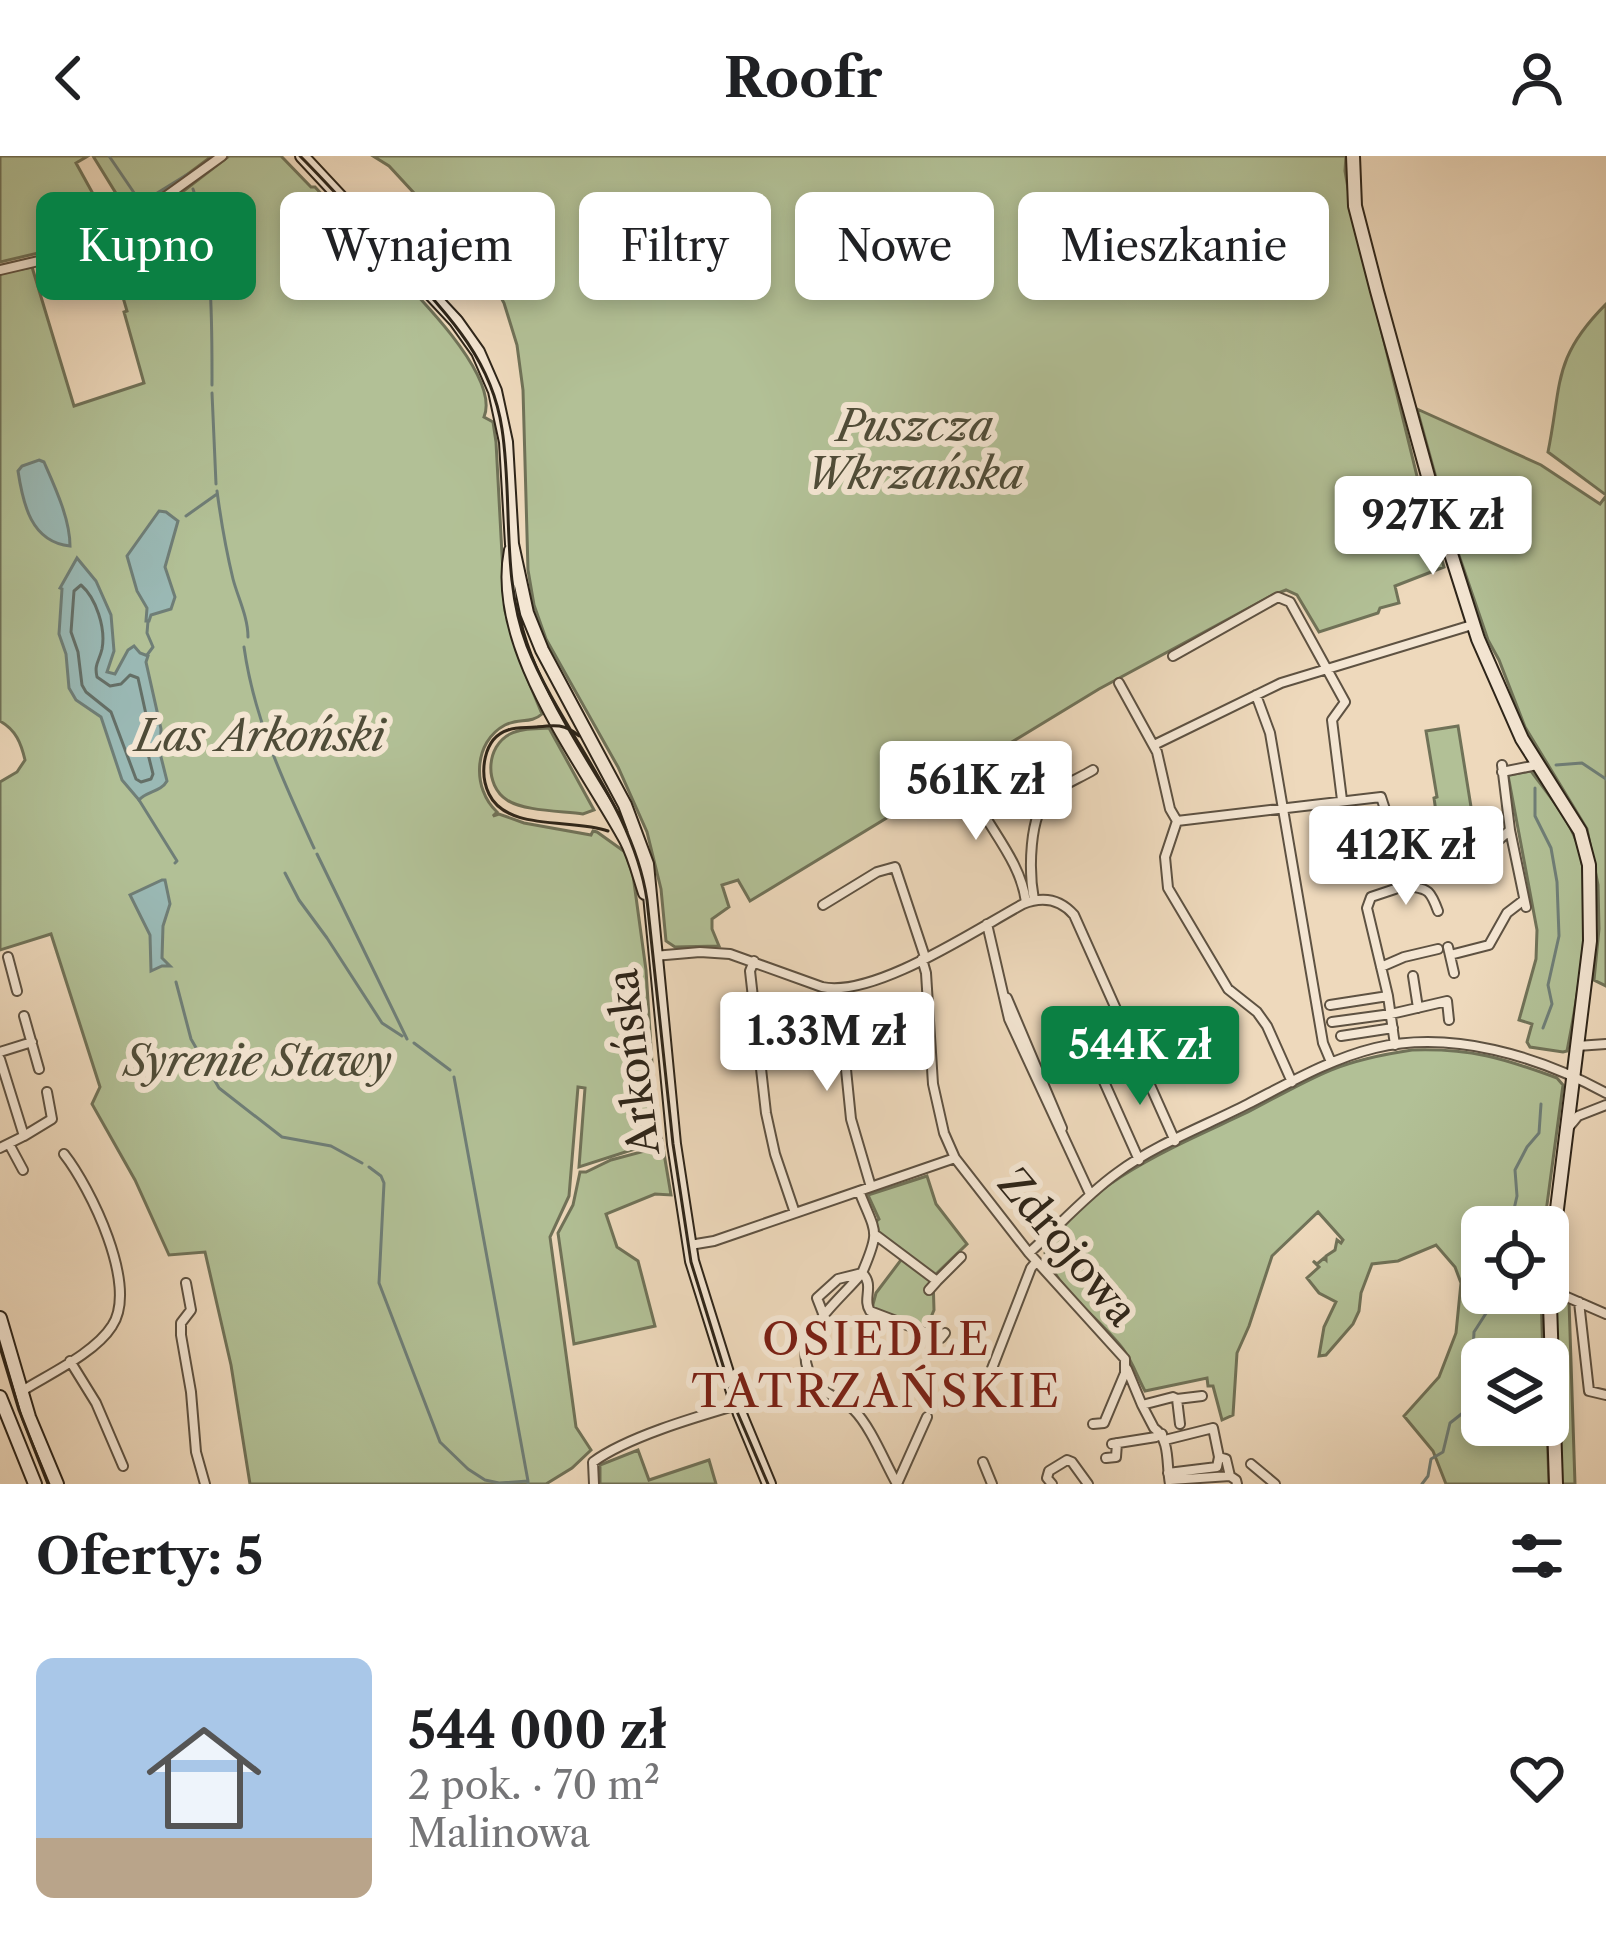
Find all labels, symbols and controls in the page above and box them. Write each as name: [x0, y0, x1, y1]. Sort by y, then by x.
icon: back: [36, 45, 102, 111]
text: Roofr: [724, 45, 882, 111]
icon: person: [1504, 45, 1570, 111]
chip: Kupno: [36, 192, 256, 300]
chip: Wynajem: [280, 192, 555, 300]
chip: Filtry: [579, 192, 771, 300]
chip: Nowe: [795, 192, 994, 300]
chip: Mieszkanie: [1018, 192, 1329, 300]
park label: Puszcza Wkrzańska: [806, 400, 1024, 500]
pin: 927K zł: [1322, 476, 1544, 578]
text: 927K zł: [1362, 491, 1504, 539]
park label: Las Arkoński: [132, 710, 388, 762]
pin: 561K zł: [865, 741, 1087, 843]
text: 561K zł: [907, 756, 1045, 804]
pin: 412K zł: [1295, 806, 1517, 908]
text: 412K zł: [1336, 821, 1476, 869]
street label: Arkońska: [596, 965, 670, 1159]
pin: 1.33M zł: [703, 992, 951, 1094]
pin: 544K zł: [1029, 1006, 1251, 1108]
text: 1.33M zł: [747, 1007, 907, 1055]
text: 544K zł: [1068, 1021, 1212, 1069]
park label: Syrenie Stawy: [121, 1035, 392, 1087]
street label: Zdrojowa: [987, 1158, 1149, 1337]
map controls: [1461, 1206, 1569, 1446]
button: locate: [1461, 1206, 1569, 1314]
district label: OSIEDLE TATRZAŃSKIE: [692, 1311, 1062, 1419]
button: layers: [1461, 1338, 1569, 1446]
icon: filters: [1504, 1523, 1570, 1589]
text: Oferty: 5: [36, 1525, 263, 1587]
text: 544 000 zł: [408, 1699, 667, 1761]
icon: home: [132, 1706, 276, 1850]
icon: heart: [1504, 1745, 1570, 1811]
text: 2 pok. · 70 m²: [408, 1761, 660, 1809]
text: Malinowa: [408, 1809, 590, 1857]

